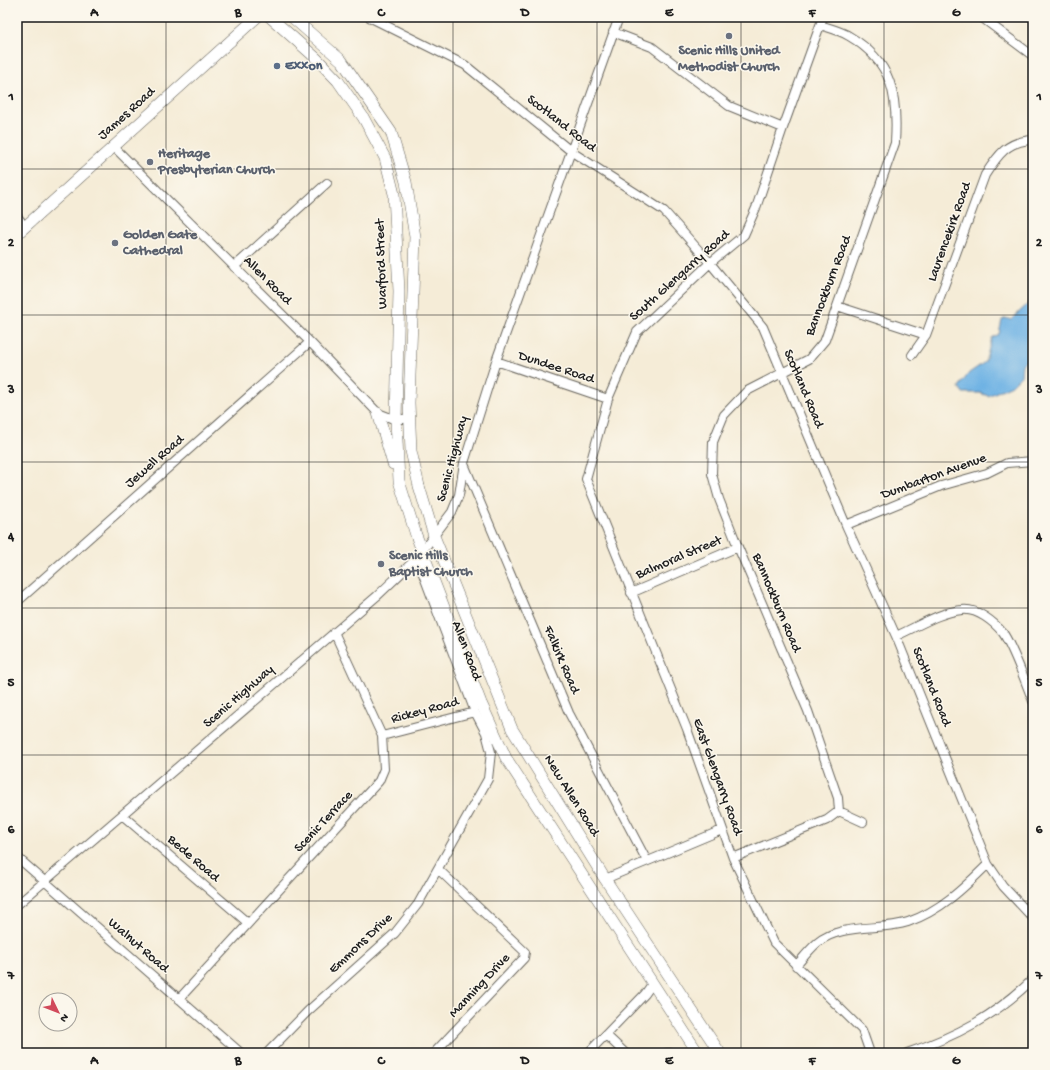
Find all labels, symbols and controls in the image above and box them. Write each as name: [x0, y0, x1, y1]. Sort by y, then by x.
text: A: [89, 6, 99, 21]
text: B: [234, 6, 243, 21]
text: C: [376, 6, 386, 21]
text: D: [520, 6, 530, 21]
text: E: [665, 6, 674, 21]
text: F: [808, 6, 817, 21]
text: G: [952, 6, 961, 21]
marker: Scenic Hills United Methodist Church: [724, 31, 734, 41]
place label: Scenic Hills United Methodist Church: [678, 43, 781, 76]
place label: Exxon: [285, 58, 323, 75]
marker: Exxon: [272, 61, 282, 71]
street label: James Road: [95, 83, 161, 144]
text: 1: [7, 90, 14, 105]
text: 1: [1035, 90, 1042, 105]
street label: Scotland Road: [523, 91, 601, 158]
place label: Heritage Presbyterian Church: [157, 146, 275, 179]
marker: Heritage Presbyterian Church: [145, 157, 155, 167]
street label: Laurencekirk Road: [924, 178, 976, 284]
street label: Warford Street: [372, 217, 392, 309]
street label: South Glengarry Road: [626, 225, 735, 326]
place label: Golden Gate Cathedral: [122, 227, 198, 260]
street label: Bannockburn Road: [802, 232, 857, 339]
text: 2: [8, 236, 15, 251]
text: 2: [1036, 236, 1043, 251]
marker: Golden Gate Cathedral: [110, 238, 120, 248]
street label: Allen Road: [239, 253, 296, 310]
street label: Dundee Road: [515, 347, 598, 389]
street label: Scotland Road: [779, 347, 828, 433]
text: 3: [7, 383, 15, 398]
text: 3: [1035, 383, 1043, 398]
street label: Scenic Highway: [433, 414, 473, 504]
street label: Jewell Road: [122, 431, 189, 492]
street label: Dumbarton Avenue: [878, 450, 990, 504]
text: 4: [7, 530, 15, 545]
text: 4: [1035, 530, 1043, 545]
street label: Balmoral Street: [633, 532, 726, 584]
place label: Scenic Hills Baptist Church: [388, 548, 473, 581]
street label: Bannockburn Road: [747, 550, 805, 657]
marker: Scenic Hills Baptist Church: [376, 559, 386, 569]
street label: Allen Road: [447, 619, 486, 685]
street label: Falkirk Road: [539, 622, 584, 698]
street label: Scotland Road: [907, 645, 955, 731]
street label: Scenic Highway: [200, 662, 278, 732]
text: 5: [8, 676, 15, 691]
text: 5: [1036, 676, 1043, 691]
street label: Rickey Road: [389, 693, 462, 728]
street label: East Glengarry Road: [688, 716, 747, 839]
street label: New Allen Road: [539, 752, 604, 841]
street label: Scenic Terrace: [291, 787, 358, 857]
text: 6: [8, 823, 15, 838]
text: 6: [1036, 823, 1043, 838]
street label: Bede Road: [163, 831, 224, 887]
street label: Emmons Drive: [325, 909, 397, 978]
street label: Walnut Road: [104, 915, 173, 978]
street label: Manning Drive: [446, 950, 515, 1022]
text: 7: [7, 969, 16, 984]
text: 7: [1035, 969, 1044, 984]
north arrow: [38, 992, 78, 1032]
text: N: [57, 1011, 71, 1024]
text: A: [89, 1054, 99, 1069]
text: B: [234, 1054, 243, 1069]
text: C: [376, 1054, 386, 1069]
text: D: [520, 1054, 530, 1069]
text: E: [665, 1054, 674, 1069]
text: F: [808, 1054, 817, 1069]
text: G: [952, 1054, 961, 1069]

